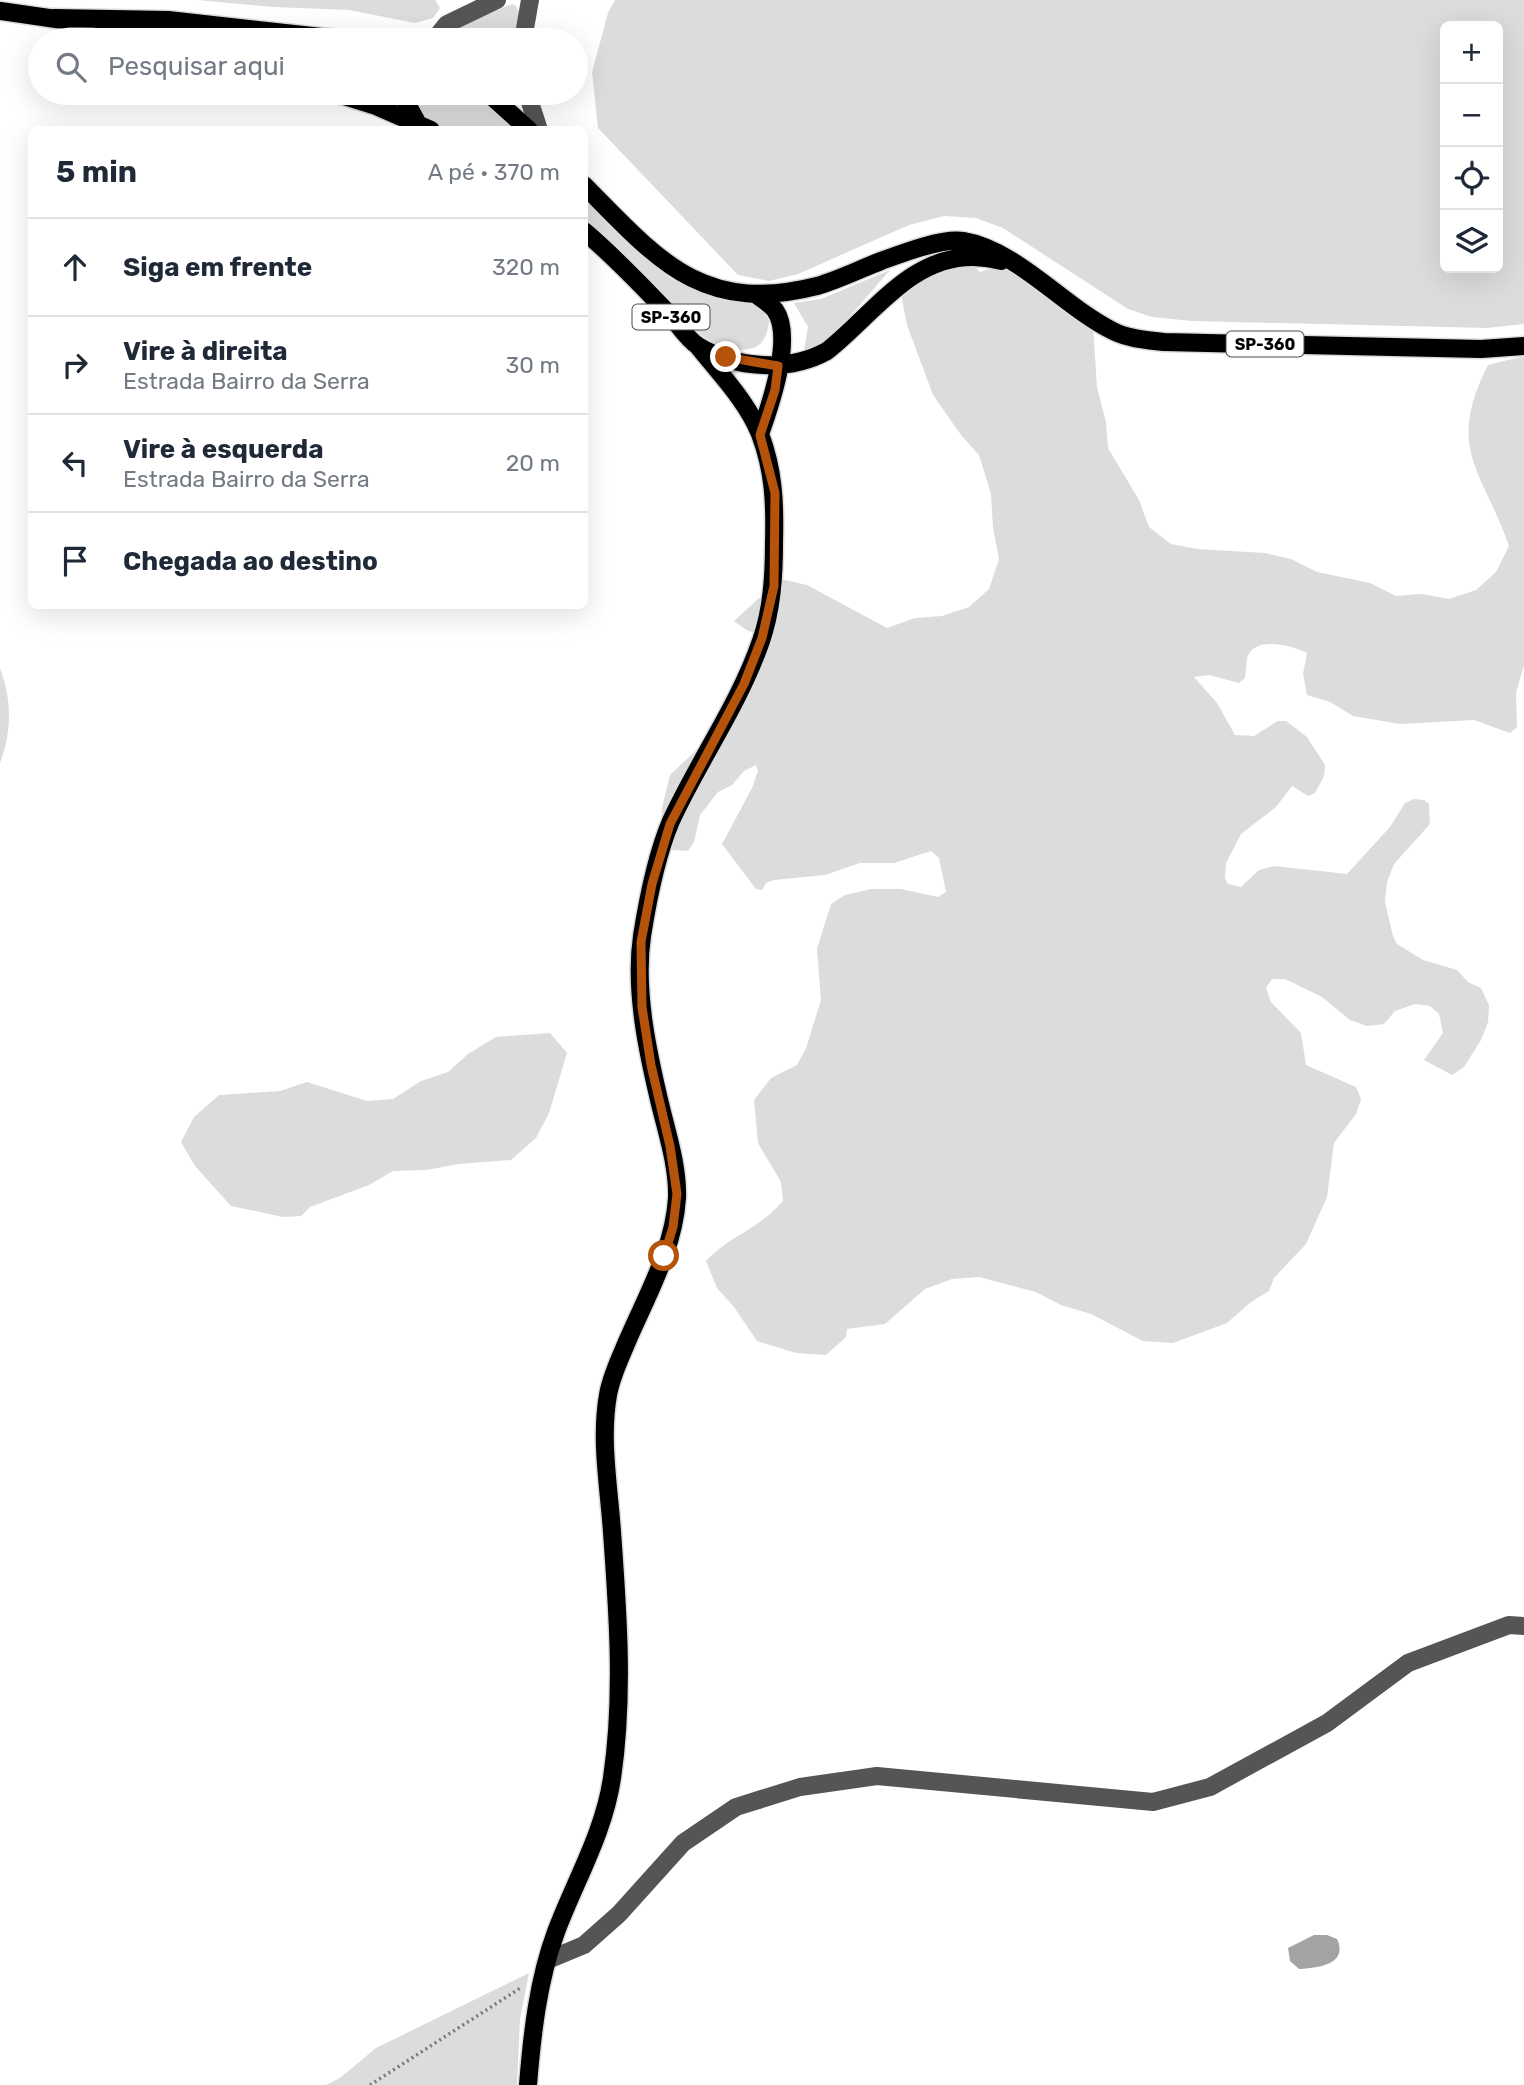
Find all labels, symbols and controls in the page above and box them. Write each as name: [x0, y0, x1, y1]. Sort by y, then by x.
map controls: [1440, 21, 1503, 273]
button: +: [1440, 21, 1503, 84]
search box: [28, 28, 588, 105]
icon: search: [52, 48, 90, 86]
text: Pesquisar aqui: [108, 51, 285, 82]
button: −: [1440, 84, 1503, 147]
button: locate: [1440, 147, 1503, 210]
text: 5 min: [56, 154, 137, 190]
text: A pé · 370 m: [428, 158, 560, 186]
button: layers: [1440, 210, 1503, 273]
icon: ahead: [56, 248, 94, 286]
text: Siga em frente: [123, 252, 312, 283]
text: 320 m: [492, 253, 560, 281]
road number: SP-360: [632, 304, 710, 330]
road number: SP-360: [1226, 332, 1304, 356]
text: Vire à direita: [123, 336, 288, 367]
route end: [710, 341, 741, 372]
icon: right: [56, 346, 94, 384]
text: 30 m: [505, 351, 560, 379]
text: Estrada Bairro da Serra: [123, 367, 370, 395]
text: Vire à esquerda: [123, 434, 324, 465]
icon: left: [56, 444, 94, 482]
text: 20 m: [506, 449, 560, 477]
text: Estrada Bairro da Serra: [123, 465, 370, 493]
icon: arrive: [56, 542, 94, 580]
text: Chegada ao destino: [123, 546, 378, 577]
route start: [648, 1240, 679, 1271]

